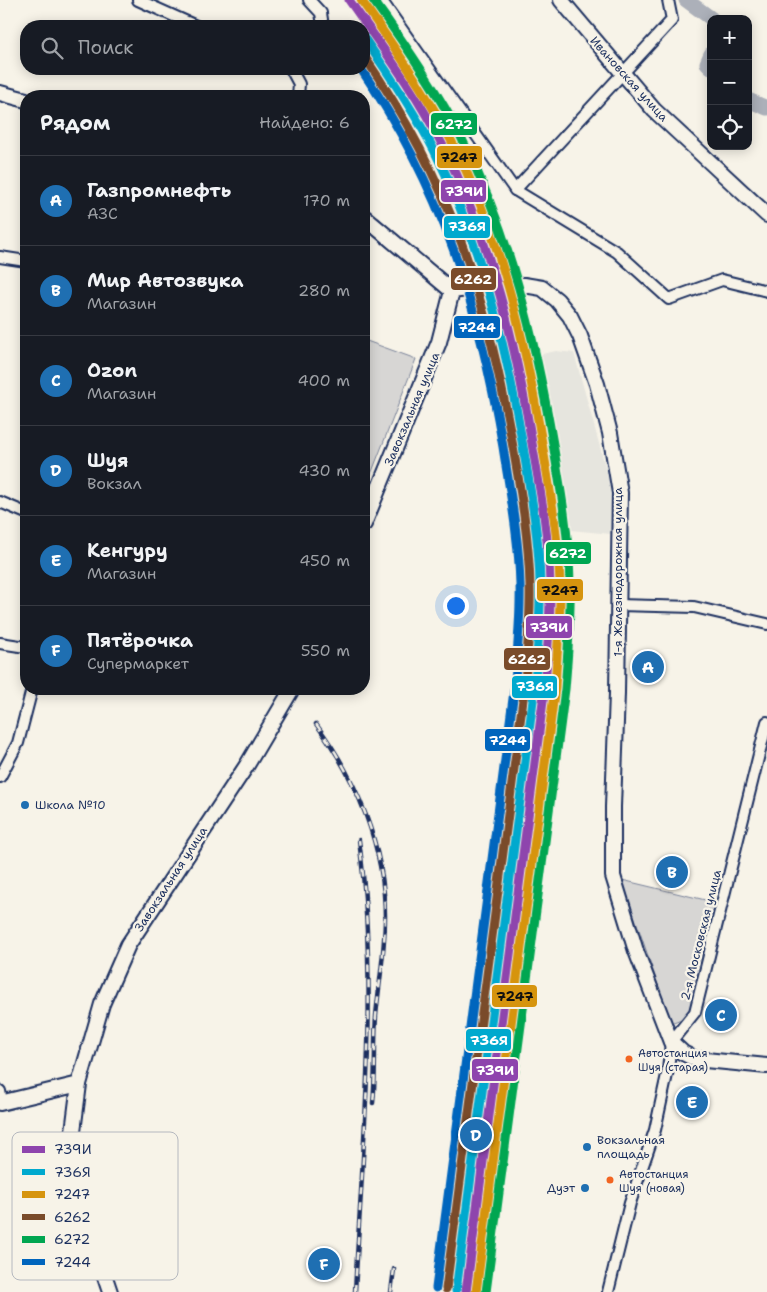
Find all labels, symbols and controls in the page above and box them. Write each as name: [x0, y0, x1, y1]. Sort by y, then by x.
map controls: [707, 15, 752, 150]
button: +: [707, 15, 752, 60]
search box: [20, 20, 370, 75]
street label: Ивановская улица: [586, 33, 672, 125]
icon: search: [38, 34, 66, 62]
text: Поиск: [78, 35, 133, 60]
button: −: [707, 60, 752, 105]
button: locate: [707, 105, 752, 150]
text: Рядом: [40, 109, 110, 137]
text: Найдено: 6: [259, 112, 350, 133]
line badge: 6272: [430, 112, 478, 136]
text: 6272: [435, 115, 473, 133]
line badge: 7247: [436, 145, 483, 169]
text: 7247: [440, 148, 478, 166]
text: Газпромнефть: [87, 178, 231, 203]
line badge: 739И: [440, 179, 487, 203]
text: 739И: [445, 182, 483, 200]
text: A: [50, 190, 62, 211]
text: 170 m: [303, 190, 350, 211]
text: АЗС: [87, 203, 118, 224]
line badge: 736Я: [443, 215, 491, 239]
text: 736Я: [448, 217, 486, 235]
line badge: 6262: [450, 267, 497, 291]
text: Мир Автозвука: [87, 268, 244, 293]
text: 6262: [454, 270, 492, 288]
text: B: [51, 280, 61, 301]
text: 280 m: [298, 280, 350, 301]
text: Магазин: [87, 293, 156, 314]
line badge: 7244: [453, 315, 501, 339]
text: 7244: [458, 318, 496, 336]
street label: Завокзальная улица: [381, 349, 443, 468]
text: Ozon: [87, 358, 137, 383]
text: C: [51, 370, 61, 391]
text: 400 m: [297, 370, 350, 391]
text: Магазин: [87, 383, 156, 404]
text: Шуя: [87, 448, 128, 473]
text: D: [50, 460, 62, 481]
text: 430 m: [299, 460, 350, 481]
text: Вокзал: [87, 473, 142, 494]
street label: 1-я Железнодорожная улица: [610, 487, 626, 657]
text: Кенгуру: [87, 538, 168, 563]
line badge: 6272: [545, 541, 592, 565]
text: 6272: [549, 544, 587, 562]
text: E: [51, 550, 61, 571]
text: 450 m: [299, 550, 350, 571]
text: Магазин: [87, 563, 156, 584]
line badge: 7247: [536, 578, 584, 602]
text: 7247: [541, 581, 579, 599]
your location: [443, 593, 469, 619]
line badge: 739И: [525, 615, 573, 639]
text: 739И: [530, 618, 568, 636]
text: Пятёрочка: [87, 628, 193, 653]
text: F: [51, 640, 61, 661]
text: 550 m: [301, 640, 350, 661]
line badge: 6262: [503, 647, 551, 671]
pin: A: [632, 648, 664, 686]
text: 6262: [508, 650, 546, 668]
text: Супермаркет: [87, 653, 189, 674]
line badge: 736Я: [511, 675, 558, 699]
text: 736Я: [516, 677, 554, 695]
line badge: 7244: [484, 728, 531, 752]
text: 7244: [489, 731, 527, 749]
place label: Школа №10: [35, 797, 106, 813]
marker: Школа №10: [19, 799, 31, 811]
street label: Завокзальная улица: [131, 823, 211, 935]
pin: B: [656, 853, 688, 891]
street label: 2-я Московская улица: [677, 867, 725, 1002]
line badge: 7247: [491, 984, 538, 1008]
text: 7247: [496, 987, 534, 1005]
pin: C: [705, 996, 737, 1034]
line badge: 736Я: [465, 1028, 512, 1052]
text: 736Я: [470, 1031, 508, 1049]
place label: Автостанция Шуя (старая): [638, 1046, 708, 1075]
marker: Автостанция Шуя (старая): [624, 1054, 634, 1064]
line badge: 739И: [471, 1058, 519, 1082]
text: 739И: [476, 1061, 514, 1079]
pin: E: [676, 1083, 708, 1121]
pin: D: [460, 1116, 492, 1154]
legend: [12, 1132, 178, 1280]
place label: Вокзальная площадь: [597, 1132, 665, 1162]
text: 739И: [54, 1140, 92, 1158]
marker: Вокзальная площадь: [581, 1141, 593, 1153]
text: 736Я: [54, 1163, 91, 1181]
place label: Автостанция Шуя (новая): [619, 1167, 689, 1196]
marker: Автостанция Шуя (новая): [605, 1175, 615, 1185]
place label: Дуэт: [547, 1180, 576, 1196]
marker: Дуэт: [579, 1182, 591, 1194]
text: 7247: [54, 1185, 90, 1203]
text: 6262: [54, 1208, 91, 1226]
text: 6272: [54, 1230, 90, 1248]
pin: F: [308, 1245, 340, 1283]
text: 7244: [54, 1253, 91, 1271]

